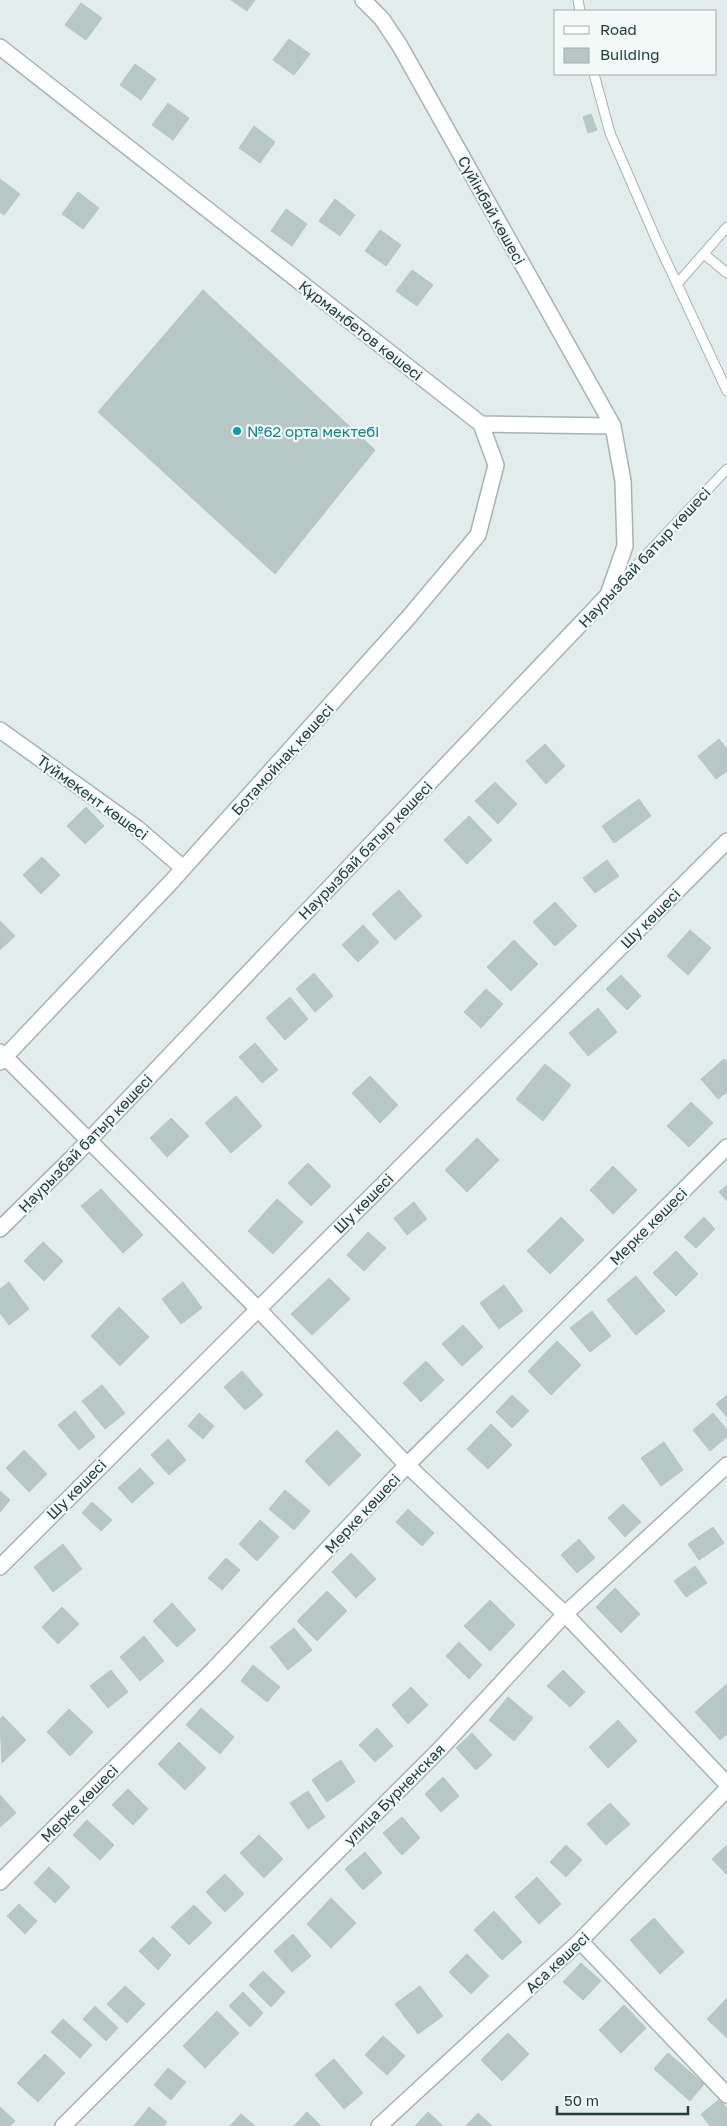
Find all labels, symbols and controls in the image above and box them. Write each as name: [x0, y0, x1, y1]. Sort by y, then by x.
legend: [554, 10, 717, 75]
text: Road: [600, 20, 637, 38]
text: Building: [600, 45, 660, 63]
street label: Сүйінбай көшесі: [454, 152, 529, 268]
street label: Құрманбетов көшесі: [295, 276, 426, 385]
place label: №62 орта мектебі: [247, 422, 379, 440]
marker: №62 орта мектебі: [231, 425, 243, 437]
street label: Наурызбай батыр көшесі: [574, 483, 714, 631]
street label: Ботамойнақ көшесі: [227, 700, 337, 818]
street label: Түймекент көшесі: [33, 751, 152, 844]
street label: Наурызбай батыр көшесі: [294, 777, 436, 923]
street label: Шу көшесі: [616, 884, 684, 952]
street label: Наурызбай батыр көшесі: [14, 1070, 156, 1216]
street label: Шу көшесі: [329, 1169, 397, 1237]
street label: Мерке көшесі: [606, 1184, 690, 1268]
street label: Шу көшесі: [42, 1455, 110, 1523]
street label: Мерке көшесі: [321, 1470, 403, 1556]
street label: улица Бурненская: [340, 1740, 448, 1848]
street label: Мерке көшесі: [37, 1761, 121, 1845]
street label: Аса көшесі: [521, 1928, 593, 1996]
scale bar: [557, 2084, 688, 2116]
text: 50 m: [564, 2091, 599, 2109]

